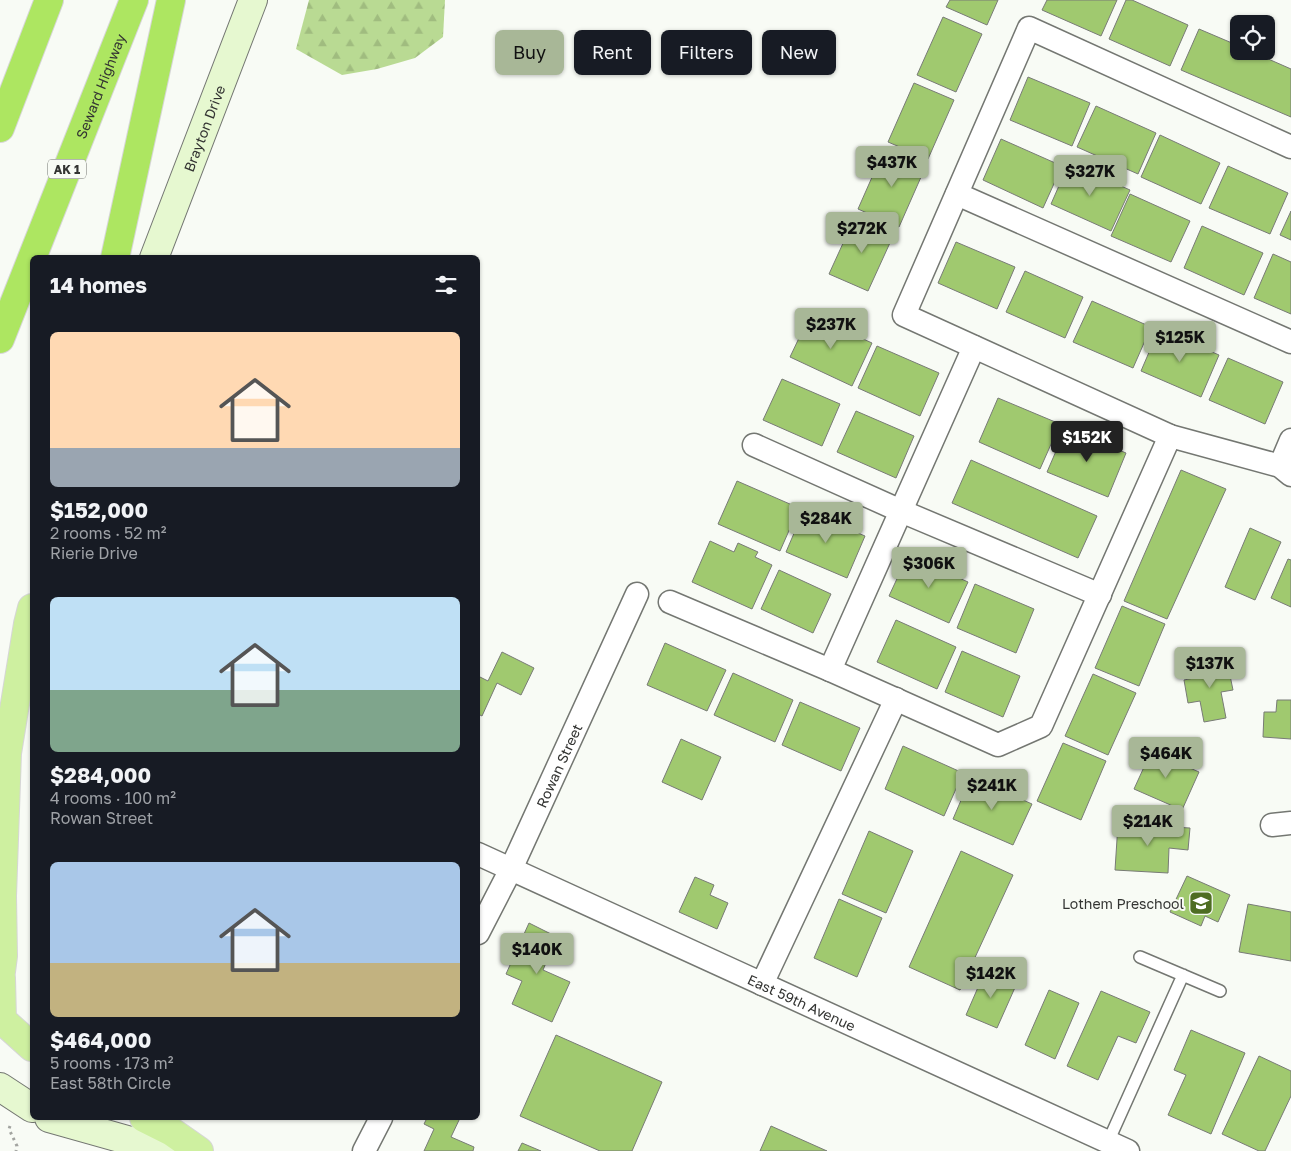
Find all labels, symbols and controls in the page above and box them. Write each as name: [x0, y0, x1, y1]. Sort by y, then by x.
map controls: [1230, 15, 1275, 60]
button: locate: [1230, 15, 1275, 60]
chip: Buy: [495, 30, 564, 75]
chip: Rent: [574, 30, 651, 75]
chip: Filters: [661, 30, 752, 75]
chip: New: [762, 30, 836, 75]
street label: Seward Highway: [72, 31, 128, 141]
street label: Brayton Drive: [179, 82, 228, 174]
pin: $437K: [857, 146, 927, 188]
text: $437K: [867, 152, 917, 172]
pin: $327K: [1055, 154, 1125, 197]
road number: AK 1: [48, 160, 86, 178]
text: $327K: [1065, 161, 1115, 181]
pin: $272K: [827, 212, 897, 254]
text: $272K: [837, 218, 887, 238]
icon: filters: [432, 271, 460, 299]
text: 14 homes: [50, 272, 147, 298]
pin: $237K: [796, 308, 866, 350]
text: $237K: [806, 314, 856, 334]
pin: $125K: [1145, 320, 1215, 363]
text: $125K: [1155, 327, 1205, 347]
icon: home: [210, 365, 300, 455]
pin: $152K: [1052, 420, 1122, 463]
text: $152K: [1062, 427, 1112, 447]
text: $152,000: [50, 497, 148, 523]
pin: $284K: [791, 502, 861, 544]
text: $284K: [800, 508, 852, 528]
text: 2 rooms · 52 m²: [50, 523, 166, 543]
text: Rierie Drive: [50, 543, 138, 563]
pin: $306K: [894, 546, 964, 589]
text: $306K: [903, 553, 955, 573]
icon: home: [210, 630, 300, 720]
pin: $137K: [1175, 646, 1245, 689]
text: $137K: [1185, 653, 1235, 673]
street label: Rowan Street: [532, 721, 585, 810]
pin: $464K: [1131, 736, 1201, 779]
text: $464K: [1140, 743, 1192, 763]
text: $284,000: [50, 762, 151, 788]
pin: $241K: [957, 768, 1027, 811]
text: $241K: [967, 775, 1017, 795]
text: 4 rooms · 100 m²: [50, 788, 176, 808]
pin: $214K: [1113, 804, 1183, 847]
text: Rowan Street: [50, 808, 153, 828]
text: $214K: [1123, 811, 1173, 831]
school or university icon: Lothem Preschool: [1188, 890, 1214, 916]
icon: home: [210, 895, 300, 985]
place label: Lothem Preschool: [1062, 895, 1184, 912]
pin: $140K: [502, 932, 572, 975]
text: $140K: [512, 939, 562, 959]
pin: $142K: [956, 956, 1026, 999]
text: $142K: [966, 963, 1016, 983]
street label: East 59th Avenue: [745, 970, 858, 1034]
text: $464,000: [50, 1027, 151, 1053]
text: 5 rooms · 173 m²: [50, 1053, 174, 1073]
text: East 58th Circle: [50, 1073, 171, 1093]

